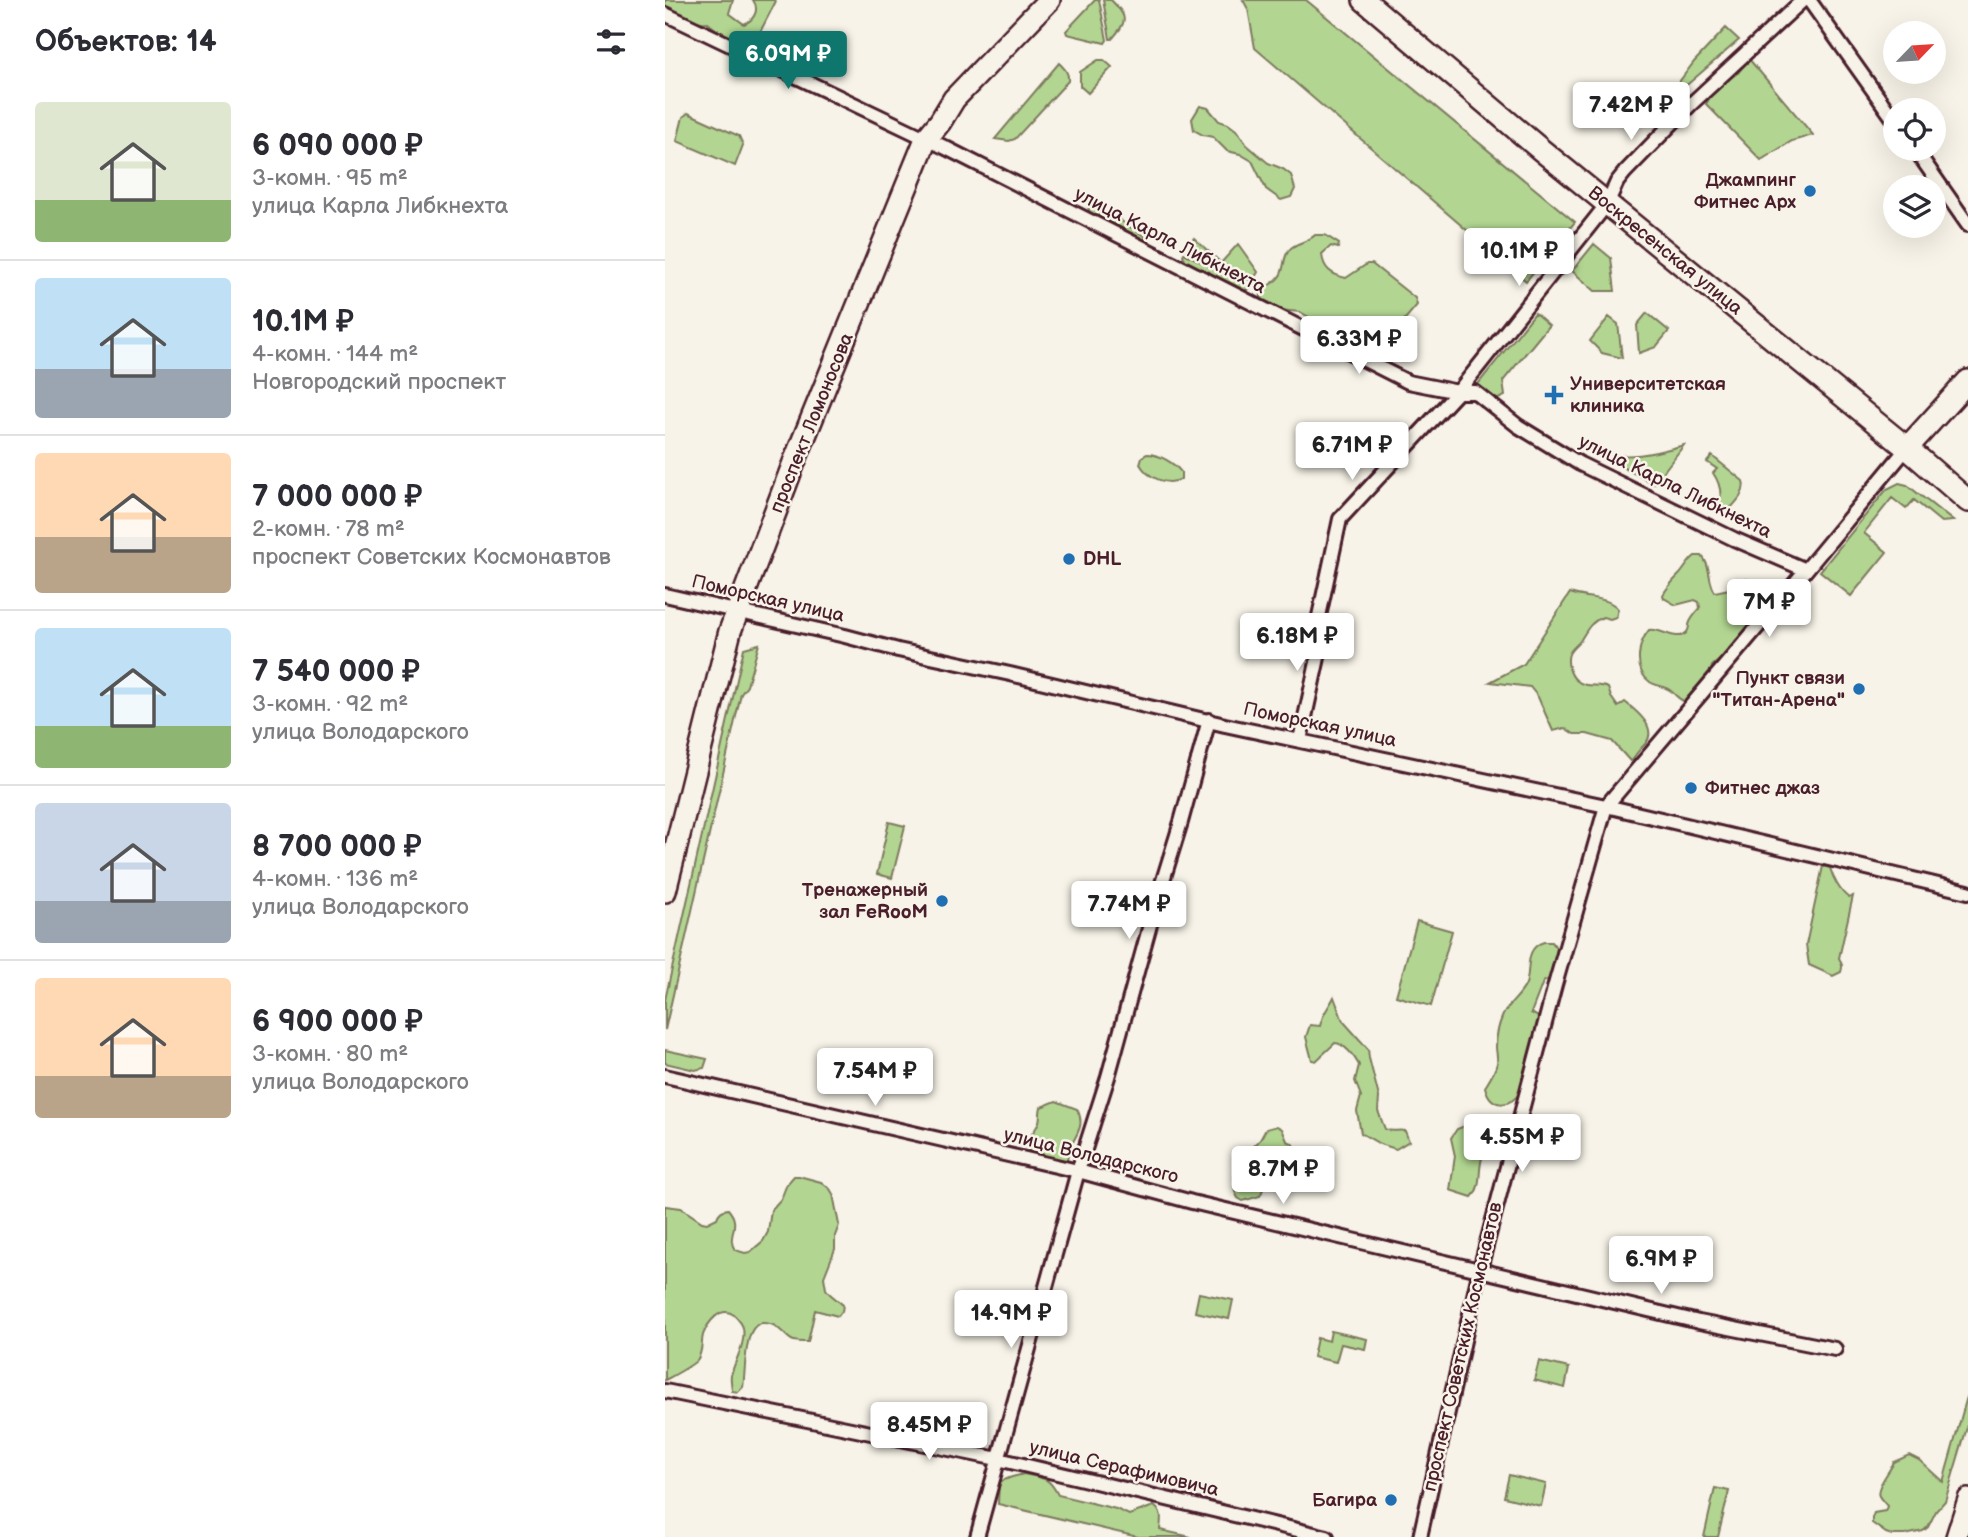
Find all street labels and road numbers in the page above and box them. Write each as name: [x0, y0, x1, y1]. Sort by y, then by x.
street label: Воскресенская улица: [1583, 182, 1747, 320]
street label: улица Карла Либкнехта: [1070, 183, 1270, 299]
street label: проспект Ломоносова: [765, 330, 859, 516]
street label: улица Карла Либкнехта: [1575, 430, 1775, 544]
street label: Поморская улица: [689, 570, 847, 628]
street label: Поморская улица: [1241, 698, 1399, 752]
street label: улица Володарского: [1001, 1123, 1181, 1189]
street label: проспект Советских Космонавтов: [1418, 1200, 1508, 1494]
street label: улица Серафимовича: [1027, 1436, 1221, 1502]

